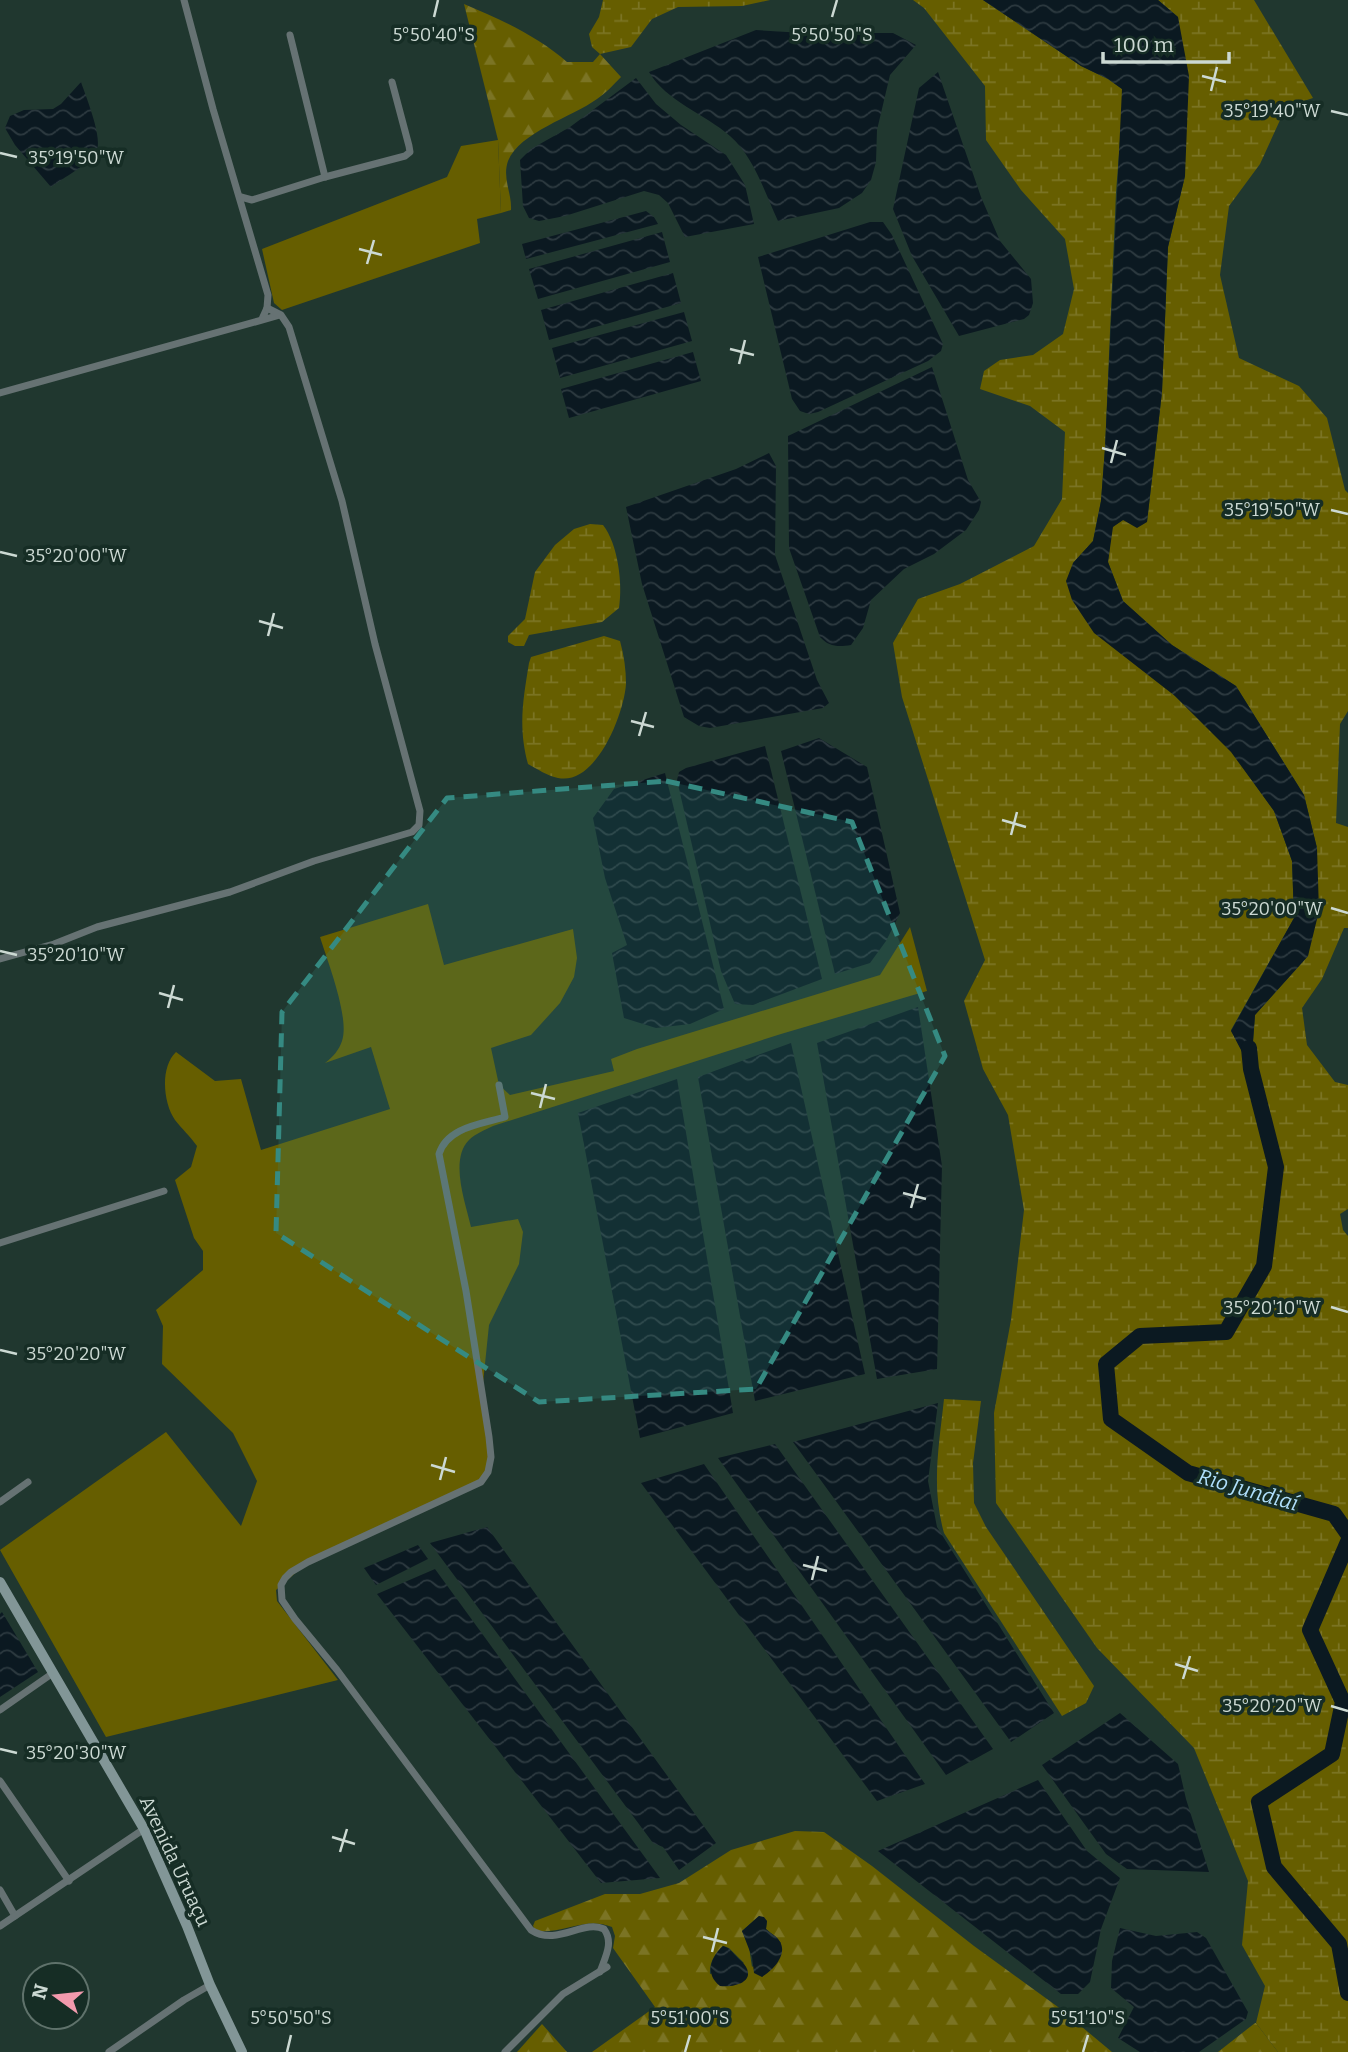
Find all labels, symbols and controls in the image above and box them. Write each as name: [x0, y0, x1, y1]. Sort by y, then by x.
scale bar: [1103, 21, 1229, 65]
text: 5°50'40"S: [393, 24, 475, 46]
text: 5°50'50"S: [791, 24, 873, 46]
text: 100 m: [1114, 32, 1174, 58]
text: 35°19'40"W: [1224, 100, 1321, 122]
text: 35°19'50"W: [28, 147, 125, 169]
text: 35°19'50"W: [1224, 499, 1321, 521]
text: 35°20'00"W: [25, 545, 127, 567]
text: 35°20'00"W: [1221, 898, 1323, 920]
text: 35°20'10"W: [27, 944, 125, 966]
text: 35°20'10"W: [1223, 1297, 1321, 1319]
text: 35°20'20"W: [26, 1343, 126, 1365]
water label: Rio Jundiaí: [1195, 1463, 1303, 1517]
text: 35°20'20"W: [1222, 1695, 1322, 1717]
text: 35°20'30"W: [26, 1742, 127, 1764]
street label: Avenida Uruaçu: [135, 1792, 215, 1930]
north arrow: [21, 1961, 91, 2031]
text: N: [27, 1981, 53, 2002]
text: 5°50'50"S: [250, 2007, 332, 2029]
text: 5°51'00"S: [651, 2007, 729, 2029]
text: 5°51'10"S: [1051, 2007, 1125, 2029]

